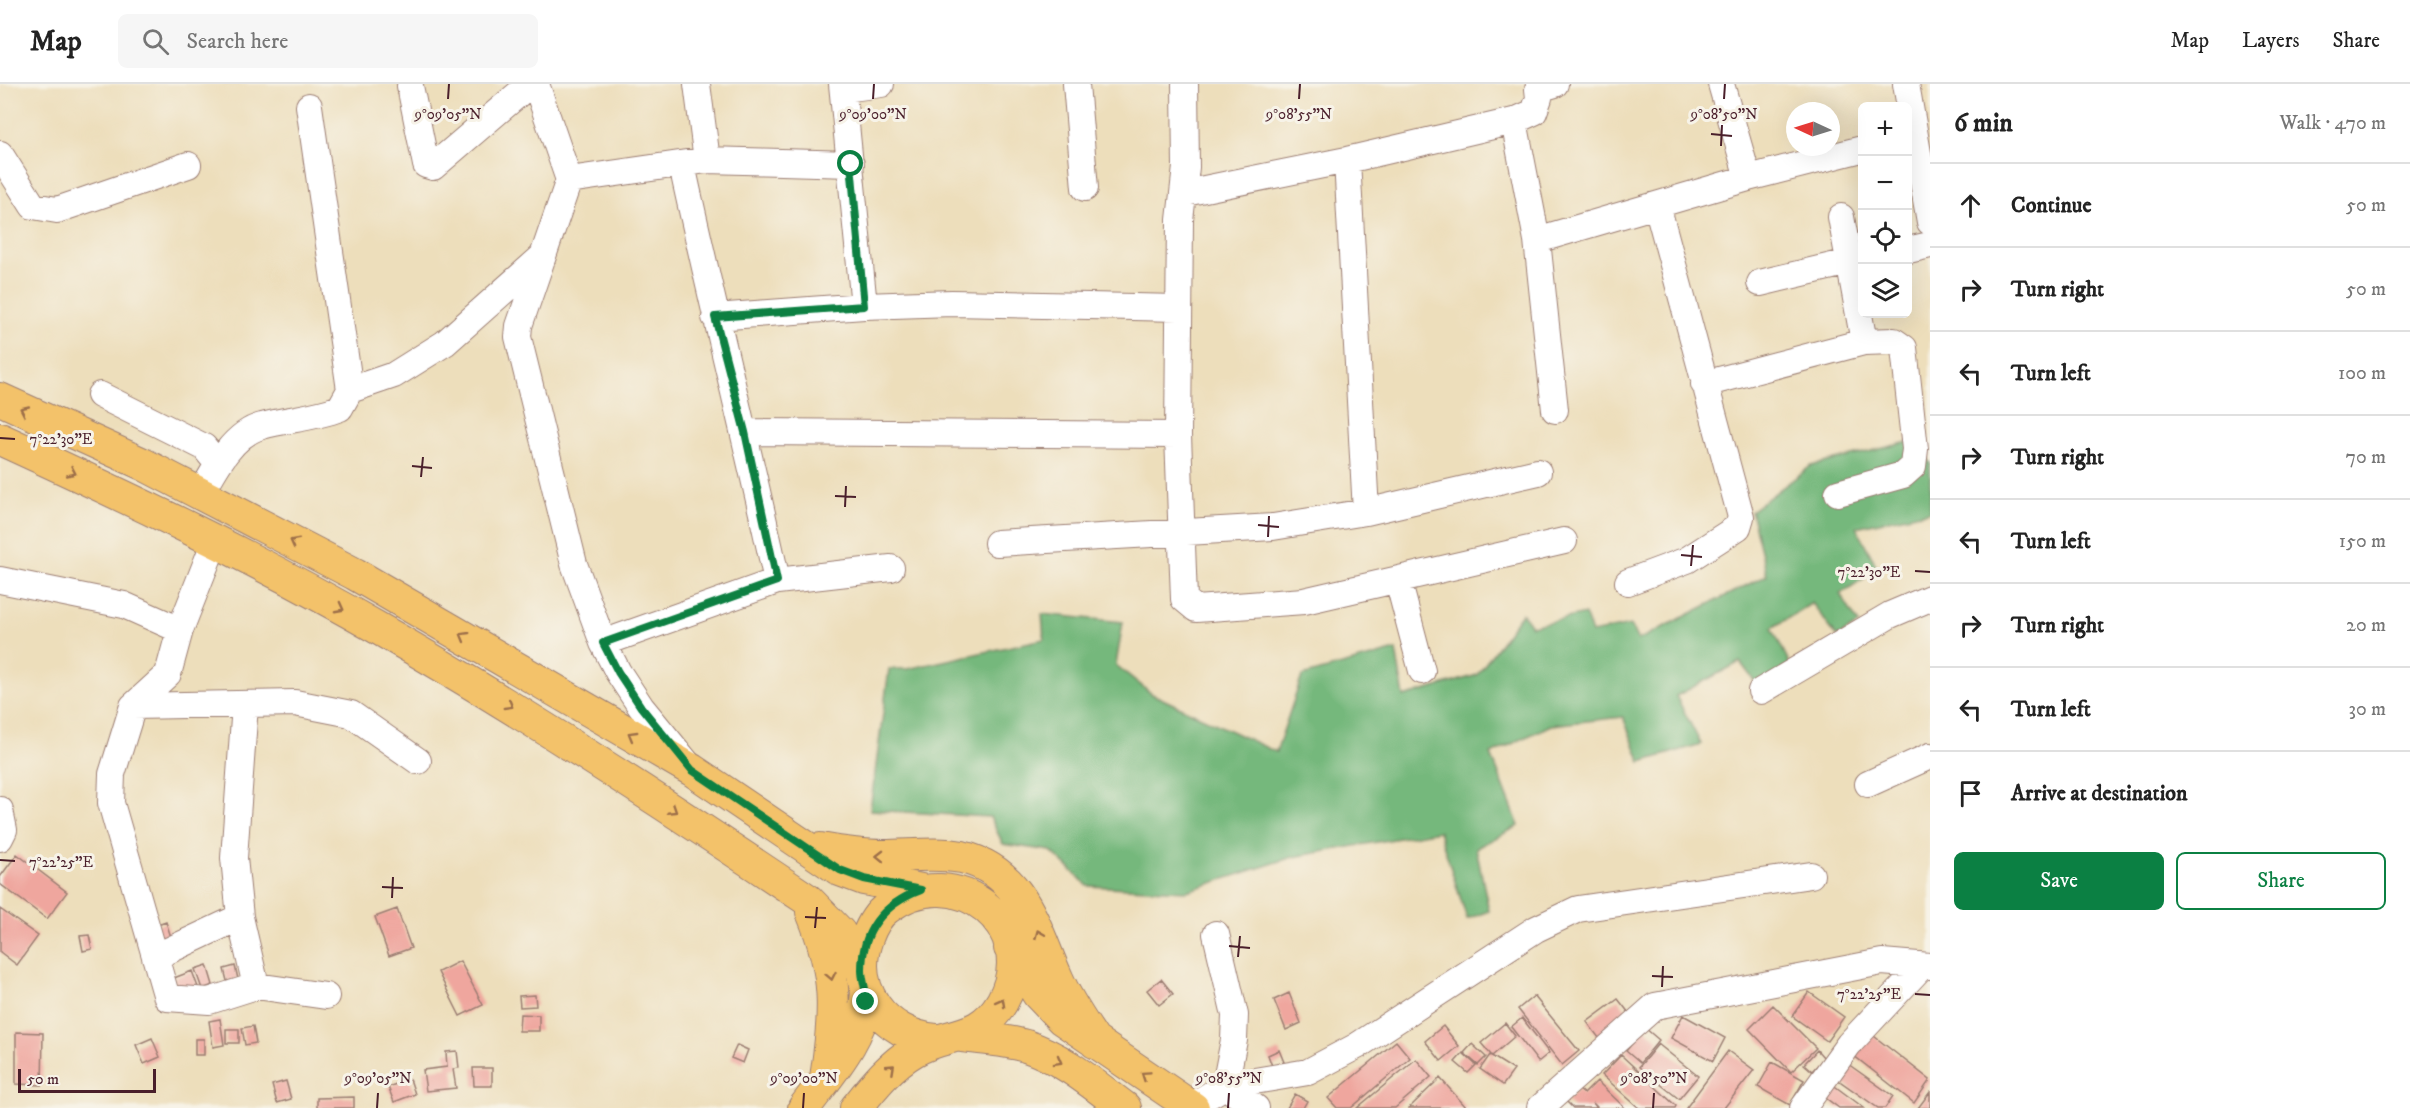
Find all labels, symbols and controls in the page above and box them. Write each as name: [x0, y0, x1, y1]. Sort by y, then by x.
search box: [118, 14, 538, 68]
text: Map: [30, 24, 82, 59]
icon: search: [139, 25, 172, 58]
text: Search here: [187, 28, 288, 55]
text: Map: [2170, 28, 2209, 54]
text: Layers: [2242, 28, 2300, 54]
text: Share: [2333, 28, 2380, 54]
north arrow: [1786, 102, 1840, 156]
map controls: [1858, 102, 1912, 318]
button: +: [1858, 102, 1912, 156]
text: 9°09'05"N: [414, 105, 481, 124]
text: 9°09'00"N: [838, 105, 907, 124]
text: 9°08'55"N: [1265, 105, 1332, 124]
text: 9°08'50"N: [1690, 105, 1758, 124]
text: 6 min: [1954, 107, 2013, 140]
text: Walk · 470 m: [2280, 111, 2386, 136]
route start: [837, 150, 863, 176]
button: −: [1858, 156, 1912, 210]
icon: ahead: [1954, 189, 1987, 222]
text: Continue: [2011, 192, 2092, 219]
text: 50 m: [2346, 193, 2386, 218]
button: locate: [1858, 210, 1912, 264]
button: layers: [1858, 264, 1912, 318]
icon: right: [1954, 273, 1987, 306]
text: Turn right: [2011, 276, 2104, 303]
text: 50 m: [2346, 277, 2386, 302]
icon: left: [1954, 357, 1987, 390]
text: Turn left: [2011, 360, 2091, 387]
text: 100 m: [2338, 361, 2386, 386]
one-way arrow: [20, 405, 31, 417]
text: 7°22'30"E: [29, 430, 93, 449]
icon: right: [1954, 441, 1987, 474]
text: Turn right: [2011, 444, 2104, 471]
text: 70 m: [2345, 445, 2386, 470]
one-way arrow: [66, 465, 77, 477]
icon: left: [1954, 525, 1987, 558]
text: Turn left: [2011, 528, 2091, 555]
text: 150 m: [2339, 529, 2386, 554]
one-way arrow: [289, 538, 300, 549]
text: 7°22'30"E: [1837, 563, 1901, 582]
one-way arrow: [334, 601, 344, 612]
icon: right: [1954, 609, 1987, 642]
text: Turn right: [2011, 612, 2104, 639]
text: 20 m: [2346, 613, 2386, 638]
one-way arrow: [460, 632, 470, 644]
icon: left: [1954, 693, 1987, 726]
text: Turn left: [2011, 696, 2091, 723]
text: 30 m: [2348, 697, 2386, 722]
one-way arrow: [503, 698, 513, 710]
one-way arrow: [628, 731, 638, 742]
icon: arrive: [1954, 777, 1987, 810]
text: Arrive at destination: [2011, 780, 2188, 807]
one-way arrow: [667, 802, 678, 813]
one-way arrow: [876, 850, 885, 862]
button: Save: [1954, 852, 2164, 910]
button: Share: [2176, 852, 2386, 910]
text: 7°22'25"E: [29, 853, 93, 872]
one-way arrow: [1034, 929, 1046, 940]
one-way arrow: [824, 971, 837, 981]
text: 7°22'25"E: [1837, 985, 1901, 1004]
route end: [852, 988, 878, 1014]
one-way arrow: [994, 998, 1005, 1008]
one-way arrow: [1051, 1054, 1062, 1065]
one-way arrow: [885, 1064, 895, 1075]
scale bar: [18, 1066, 156, 1094]
text: 50 m: [27, 1069, 59, 1089]
text: 9°09'05"N: [344, 1069, 411, 1088]
text: 9°09'00"N: [769, 1069, 838, 1088]
text: 9°08'55"N: [1195, 1069, 1262, 1088]
text: 9°08'50"N: [1620, 1069, 1688, 1088]
one-way arrow: [1141, 1071, 1151, 1083]

